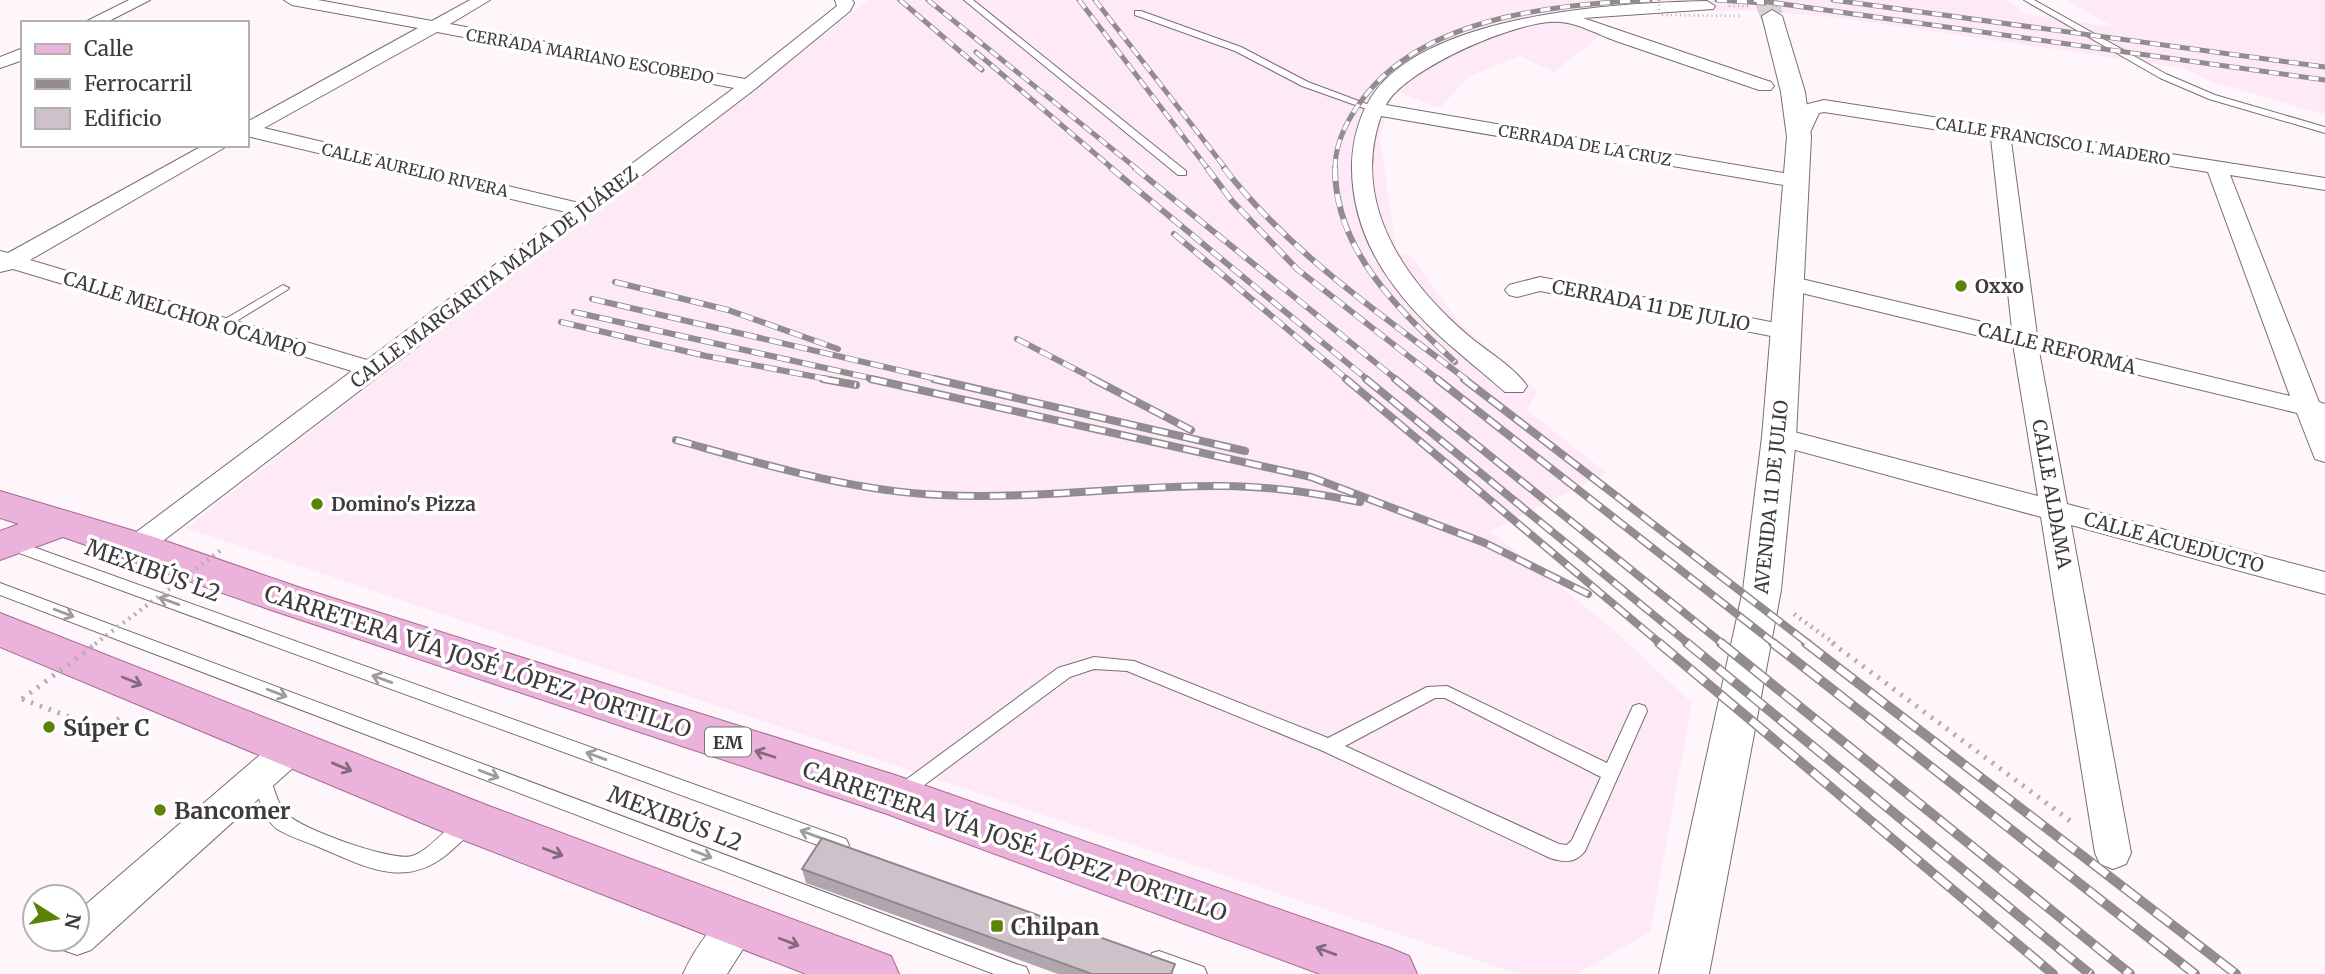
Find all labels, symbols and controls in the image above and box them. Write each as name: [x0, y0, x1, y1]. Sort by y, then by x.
legend: [21, 21, 248, 147]
street label: CERRADA MARIANO ESCOBEDO: [465, 24, 716, 88]
text: Calle: [84, 35, 133, 62]
text: Ferrocarril: [84, 70, 193, 97]
text: Edificio: [84, 105, 161, 132]
street label: CALLE FRANCISCO I. MADERO: [1934, 113, 2172, 169]
street label: CERRADA DE LA CRUZ: [1497, 120, 1673, 170]
street label: CALLE AURELIO RIVERA: [320, 139, 511, 201]
street label: CALLE MARGARITA MAZA DE JUÁREZ: [345, 161, 643, 393]
street label: CALLE MELCHOR OCAMPO: [61, 266, 310, 363]
street label: CERRADA 11 DE JULIO: [1550, 274, 1752, 336]
place label: Oxxo: [1975, 274, 2024, 298]
marker: Oxxo: [1953, 278, 1969, 294]
street label: CALLE REFORMA: [1975, 317, 2139, 379]
street label: AVENIDA 11 DE JULIO: [1749, 399, 1793, 596]
street label: CALLE ALDAMA: [2027, 418, 2077, 571]
place label: Domino's Pizza: [331, 492, 476, 516]
marker: Domino's Pizza: [309, 496, 325, 512]
street label: CALLE ACUEDUCTO: [2081, 506, 2267, 578]
street label: MEXIBÚS L2: [81, 532, 225, 608]
street label: CARRETERA VÍA JOSÉ LÓPEZ PORTILLO: [261, 578, 695, 744]
one-way arrow: [158, 594, 180, 607]
one-way arrow: [52, 608, 74, 620]
one-way arrow: [372, 672, 394, 684]
one-way arrow: [120, 675, 142, 688]
one-way arrow: [265, 688, 287, 701]
place label: Súper C: [63, 713, 150, 742]
marker: Súper C: [41, 719, 57, 735]
road number: EM: [705, 728, 751, 756]
one-way arrow: [754, 747, 776, 759]
one-way arrow: [586, 749, 608, 762]
street label: CARRETERA VÍA JOSÉ LÓPEZ PORTILLO: [799, 755, 1231, 927]
one-way arrow: [331, 761, 353, 774]
one-way arrow: [478, 769, 500, 781]
street label: MEXIBÚS L2: [604, 779, 746, 857]
place label: Bancomer: [174, 796, 291, 825]
marker: Bancomer: [152, 802, 168, 818]
one-way arrow: [800, 827, 822, 839]
one-way arrow: [542, 847, 564, 860]
one-way arrow: [691, 849, 713, 862]
north arrow: [21, 883, 91, 953]
text: N: [59, 912, 86, 931]
place label: Chilpan: [1011, 912, 1100, 941]
marker: Chilpan: [989, 918, 1005, 934]
one-way arrow: [777, 937, 799, 950]
one-way arrow: [1316, 944, 1338, 956]

